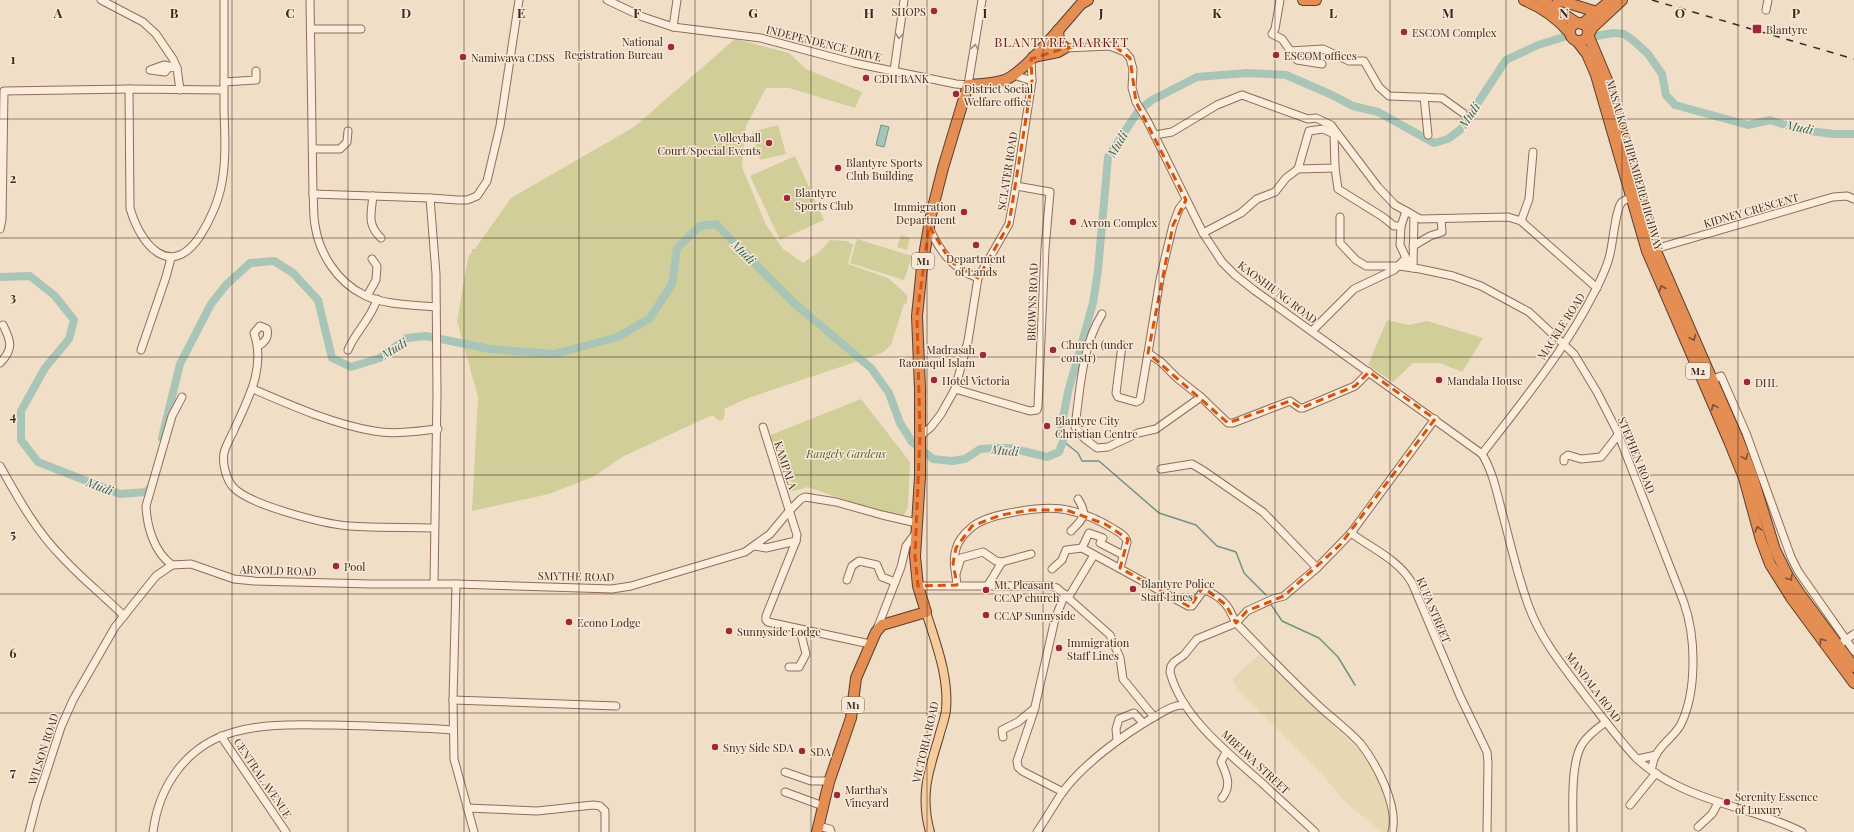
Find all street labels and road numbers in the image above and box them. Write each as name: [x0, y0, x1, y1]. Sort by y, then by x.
street label: INDEPENDENCE DRIVE: [765, 21, 884, 65]
street label: MASAUKO CHIPEMBERE HIGHWAY: [1603, 78, 1667, 253]
street label: SCLATER ROAD: [993, 131, 1021, 211]
street label: KIDNEY CRESCENT: [1702, 189, 1800, 231]
road number: M1: [912, 253, 934, 269]
street label: KAOSHIUNG ROAD: [1235, 257, 1321, 327]
street label: BROWNS ROAD: [1023, 263, 1041, 341]
street label: MACKLE ROAD: [1534, 290, 1588, 362]
road number: M2: [1686, 363, 1710, 379]
street label: STEPHEN ROAD: [1615, 415, 1659, 495]
street label: KAMPALA: [771, 439, 801, 491]
street label: ARNOLD ROAD: [239, 561, 317, 579]
street label: SMYTHE ROAD: [538, 568, 614, 584]
street label: KUFA STREET: [1413, 575, 1455, 645]
street label: MANDALA ROAD: [1563, 649, 1625, 725]
road number: M1: [842, 697, 864, 713]
street label: VICTORIA ROAD: [908, 700, 942, 785]
street label: WILSON ROAD: [24, 711, 62, 788]
street label: MBELWA STREET: [1219, 727, 1293, 798]
street label: CENTRAL AVENUE: [231, 735, 296, 821]

